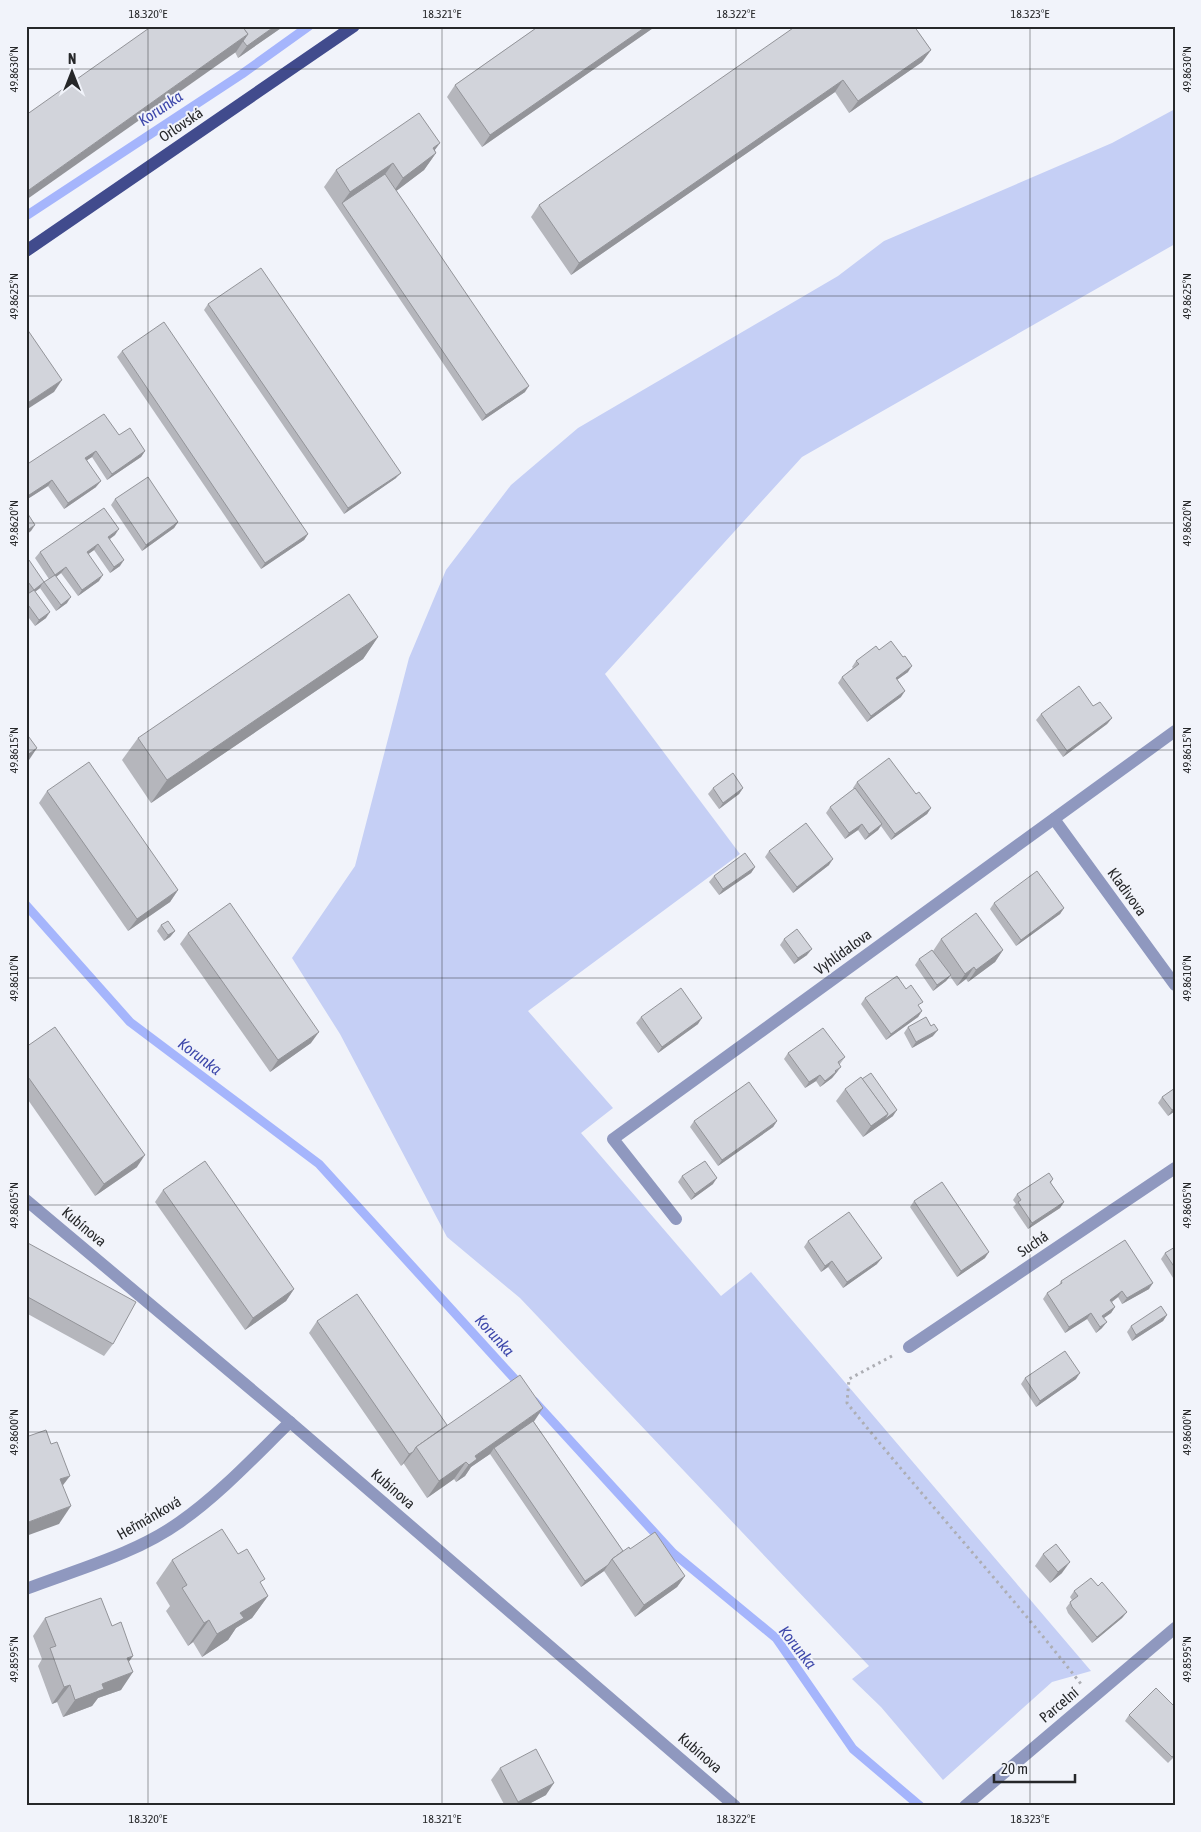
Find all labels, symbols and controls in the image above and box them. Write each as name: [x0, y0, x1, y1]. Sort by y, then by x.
text: 18.320°E: [129, 7, 167, 21]
text: 18.321°E: [423, 7, 461, 21]
text: 18.322°E: [717, 7, 755, 21]
text: 18.323°E: [1011, 7, 1049, 21]
text: 49.8630°N: [7, 46, 21, 92]
text: 49.8630°N: [1180, 46, 1194, 92]
north arrow: [48, 48, 98, 98]
text: N: [68, 51, 76, 67]
water label: Korunka: [134, 86, 186, 129]
street label: Orlovská: [156, 104, 206, 145]
text: 49.8625°N: [7, 273, 21, 319]
text: 49.8625°N: [1180, 273, 1194, 319]
text: 49.8620°N: [7, 500, 21, 546]
text: 49.8620°N: [1180, 500, 1194, 546]
text: 49.8615°N: [7, 727, 21, 773]
text: 49.8615°N: [1180, 727, 1194, 773]
street label: Kladivova: [1104, 865, 1150, 919]
street label: Vyhlídalova: [811, 925, 874, 978]
text: 49.8610°N: [7, 955, 21, 1001]
text: 49.8610°N: [1180, 955, 1194, 1001]
water label: Korunka: [175, 1034, 226, 1078]
text: 49.8605°N: [7, 1182, 21, 1228]
text: 49.8605°N: [1180, 1182, 1194, 1228]
street label: Kubínova: [59, 1203, 110, 1250]
street label: Suchá: [1014, 1227, 1051, 1260]
water label: Korunka: [472, 1311, 519, 1360]
text: 49.8600°N: [7, 1409, 21, 1455]
text: 49.8600°N: [1180, 1409, 1194, 1455]
street label: Kubínova: [368, 1465, 419, 1512]
street label: Heřmánková: [114, 1492, 184, 1543]
water label: Korunka: [776, 1622, 821, 1672]
text: 49.8595°N: [7, 1636, 21, 1682]
text: 49.8595°N: [1180, 1636, 1194, 1682]
street label: Parcelní: [1036, 1683, 1082, 1726]
street label: Kubínova: [675, 1729, 726, 1776]
scale bar: [994, 1752, 1075, 1784]
text: 20 m: [1001, 1760, 1028, 1777]
text: 18.320°E: [129, 1812, 167, 1826]
text: 18.321°E: [423, 1812, 461, 1826]
text: 18.322°E: [717, 1812, 755, 1826]
text: 18.323°E: [1011, 1812, 1049, 1826]

